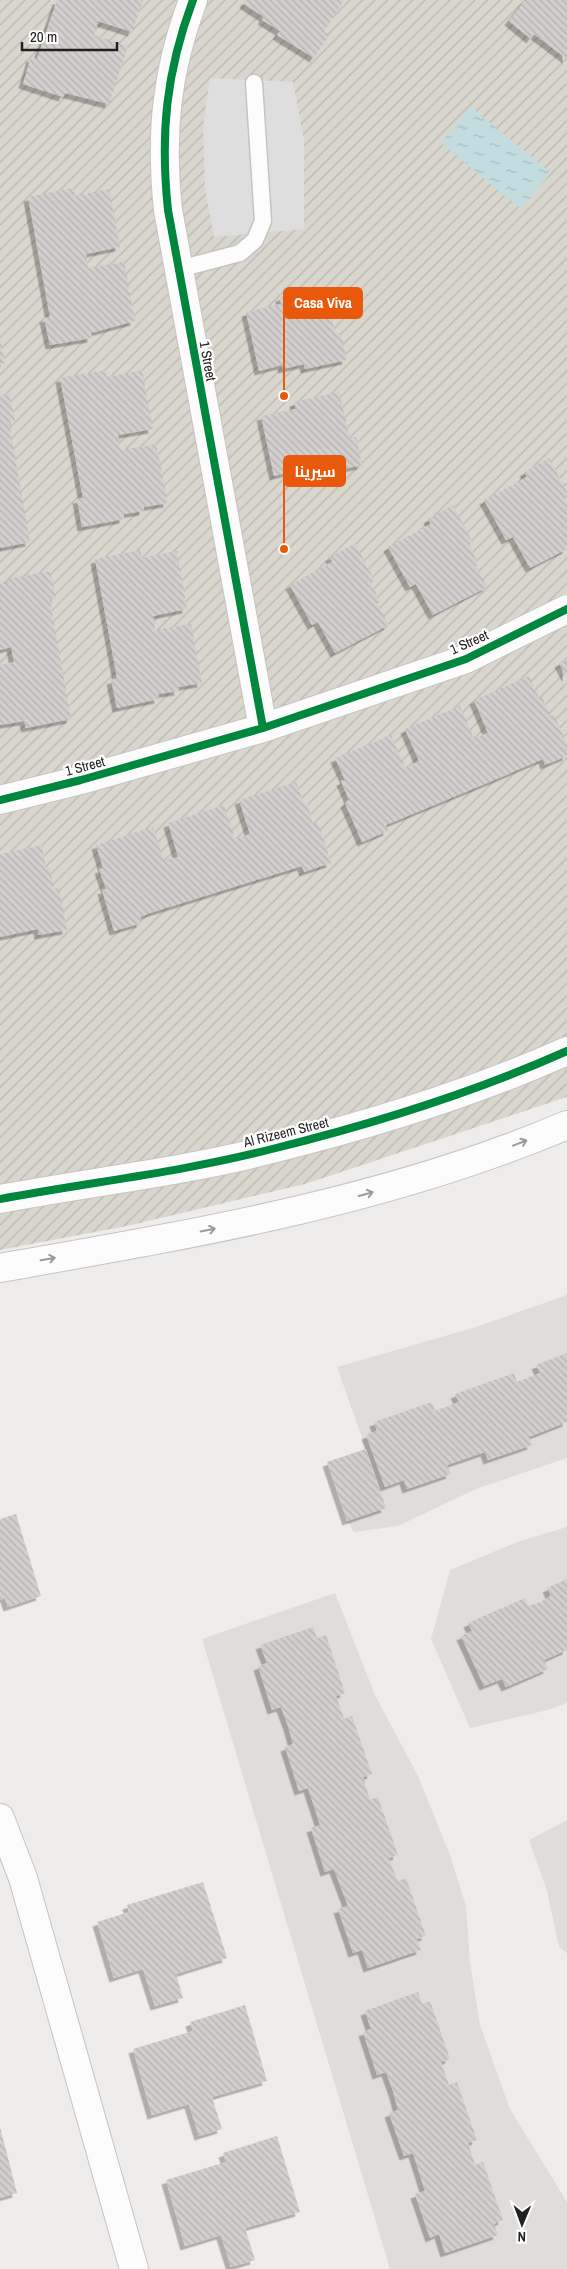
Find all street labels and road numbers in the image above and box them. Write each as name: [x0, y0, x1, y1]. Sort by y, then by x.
street label: 1 Street: [196, 340, 220, 382]
street label: 1 Street: [447, 626, 491, 658]
street label: 1 Street: [63, 752, 107, 780]
street label: Al Rizeem Street: [241, 1113, 330, 1151]

